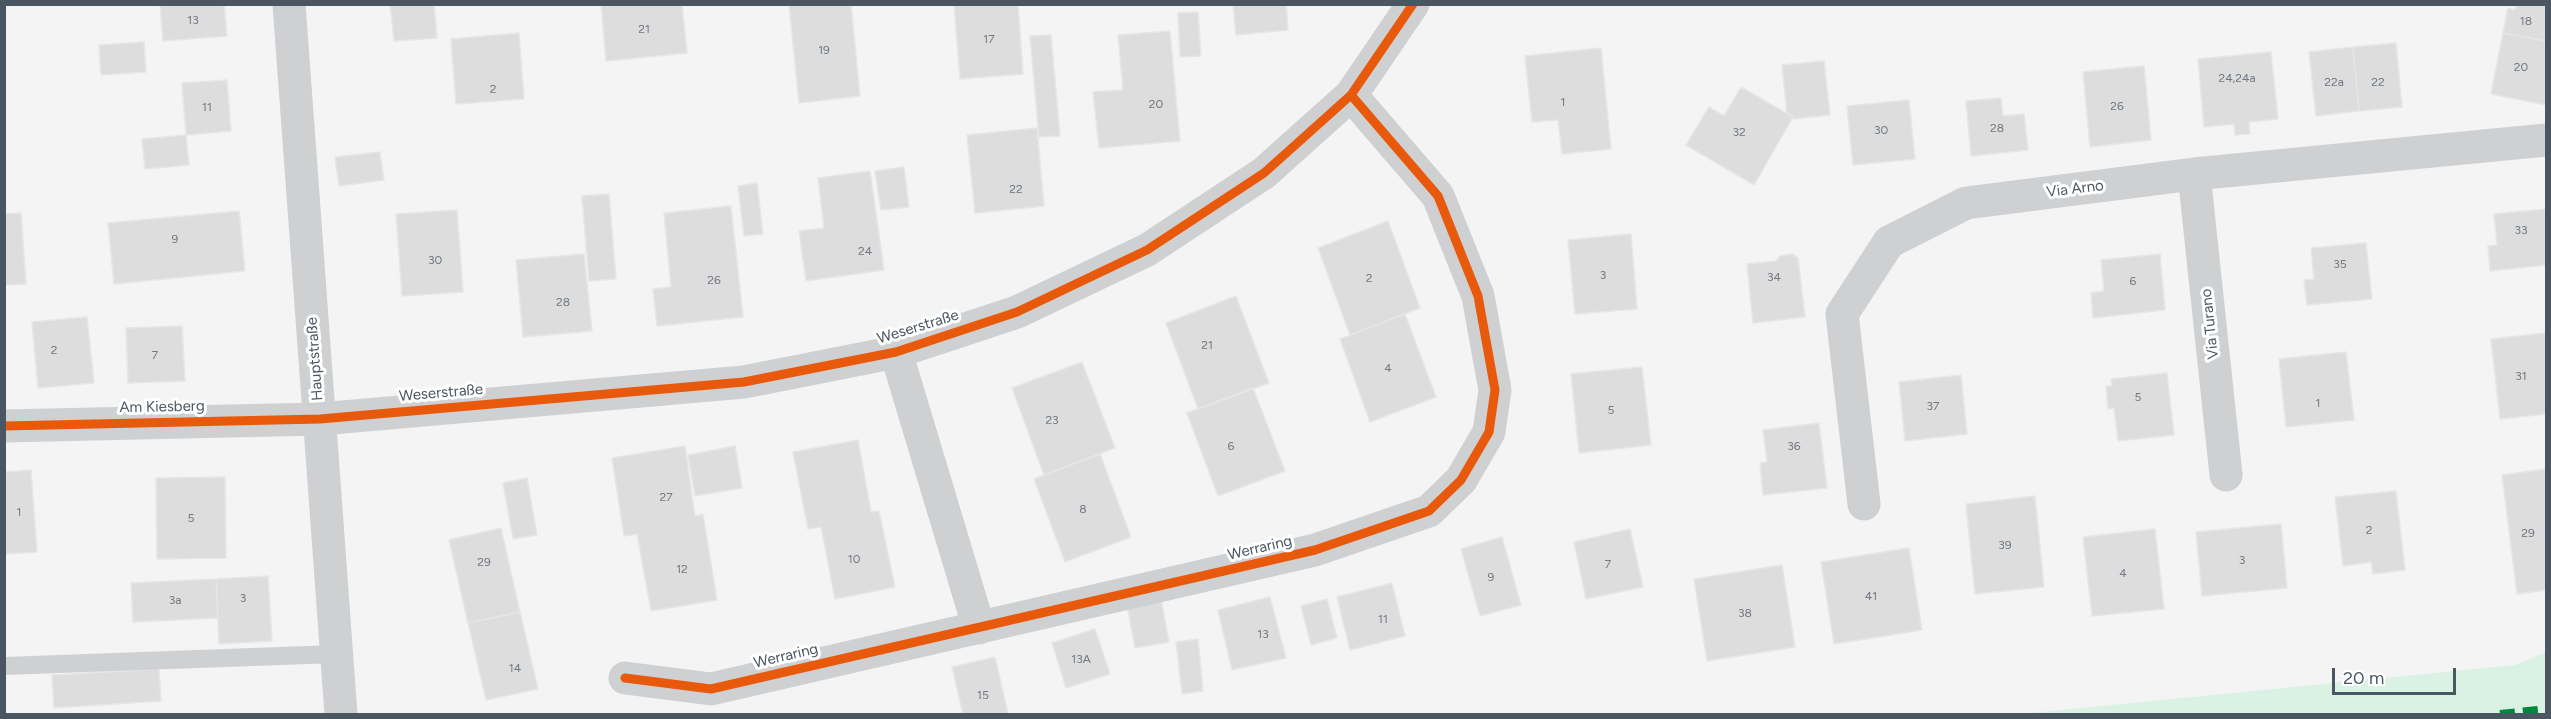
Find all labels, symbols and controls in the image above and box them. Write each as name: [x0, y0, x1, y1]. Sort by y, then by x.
house number: 13: [187, 13, 199, 27]
house number: 18: [2520, 14, 2532, 28]
house number: 21: [638, 22, 650, 36]
house number: 17: [983, 32, 995, 46]
house number: 19: [818, 43, 830, 57]
house number: 20: [2514, 60, 2528, 74]
house number: 24,24a: [2218, 71, 2256, 85]
house number: 22a: [2324, 75, 2344, 89]
house number: 22: [2371, 75, 2385, 89]
house number: 2: [490, 82, 496, 96]
house number: 1: [1561, 95, 1565, 109]
house number: 20: [1149, 97, 1163, 111]
house number: 26: [2110, 99, 2124, 113]
house number: 11: [202, 100, 212, 114]
house number: 28: [1990, 121, 2004, 135]
house number: 30: [1874, 123, 1888, 137]
house number: 32: [1732, 125, 1746, 139]
street label: Via Arno: [2045, 177, 2105, 201]
house number: 22: [1009, 182, 1023, 196]
house number: 33: [2514, 223, 2528, 237]
house number: 9: [172, 232, 178, 246]
house number: 24: [858, 244, 872, 258]
house number: 30: [428, 253, 442, 267]
house number: 35: [2333, 257, 2347, 271]
house number: 3: [1600, 268, 1606, 282]
house number: 34: [1767, 270, 1781, 284]
house number: 2: [1366, 271, 1372, 285]
house number: 26: [707, 273, 721, 287]
house number: 6: [2130, 274, 2136, 288]
street label: Via Turano: [2197, 288, 2223, 360]
house number: 28: [556, 295, 570, 309]
street label: Weserstraße: [875, 306, 961, 348]
street label: Hauptstraße: [303, 317, 327, 401]
house number: 21: [1201, 338, 1213, 352]
house number: 2: [51, 343, 57, 357]
house number: 7: [152, 348, 158, 362]
house number: 4: [1384, 361, 1392, 375]
house number: 31: [2515, 369, 2527, 383]
street label: Weserstraße: [398, 380, 484, 406]
house number: 5: [2135, 390, 2141, 404]
house number: 1: [2316, 396, 2320, 410]
street label: Am Kiesberg: [119, 397, 205, 417]
house number: 37: [1927, 399, 1939, 413]
house number: 5: [1608, 403, 1614, 417]
house number: 23: [1045, 413, 1059, 427]
house number: 6: [1228, 439, 1234, 453]
house number: 36: [1787, 439, 1801, 453]
house number: 27: [659, 490, 673, 504]
house number: 8: [1079, 502, 1087, 516]
house number: 1: [17, 505, 21, 519]
house number: 5: [188, 511, 194, 525]
house number: 2: [2366, 523, 2372, 537]
house number: 29: [2521, 526, 2535, 540]
street label: Werraring: [1226, 532, 1294, 564]
house number: 39: [1998, 538, 2012, 552]
house number: 10: [848, 552, 860, 566]
house number: 3: [2239, 553, 2245, 567]
house number: 29: [477, 555, 491, 569]
house number: 7: [1605, 557, 1611, 571]
house number: 12: [676, 562, 688, 576]
house number: 4: [2119, 566, 2127, 580]
house number: 9: [1488, 570, 1494, 584]
house number: 41: [1865, 589, 1877, 603]
house number: 3: [240, 591, 246, 605]
house number: 3a: [169, 593, 181, 607]
house number: 38: [1738, 606, 1752, 620]
house number: 11: [1378, 612, 1388, 626]
house number: 13: [1257, 627, 1269, 641]
street label: Werraring: [752, 640, 820, 672]
house number: 13A: [1071, 652, 1091, 666]
scale bar: [2335, 656, 2460, 694]
house number: 14: [509, 661, 521, 675]
text: 20 m: [2343, 667, 2384, 689]
house number: 15: [977, 688, 989, 702]

